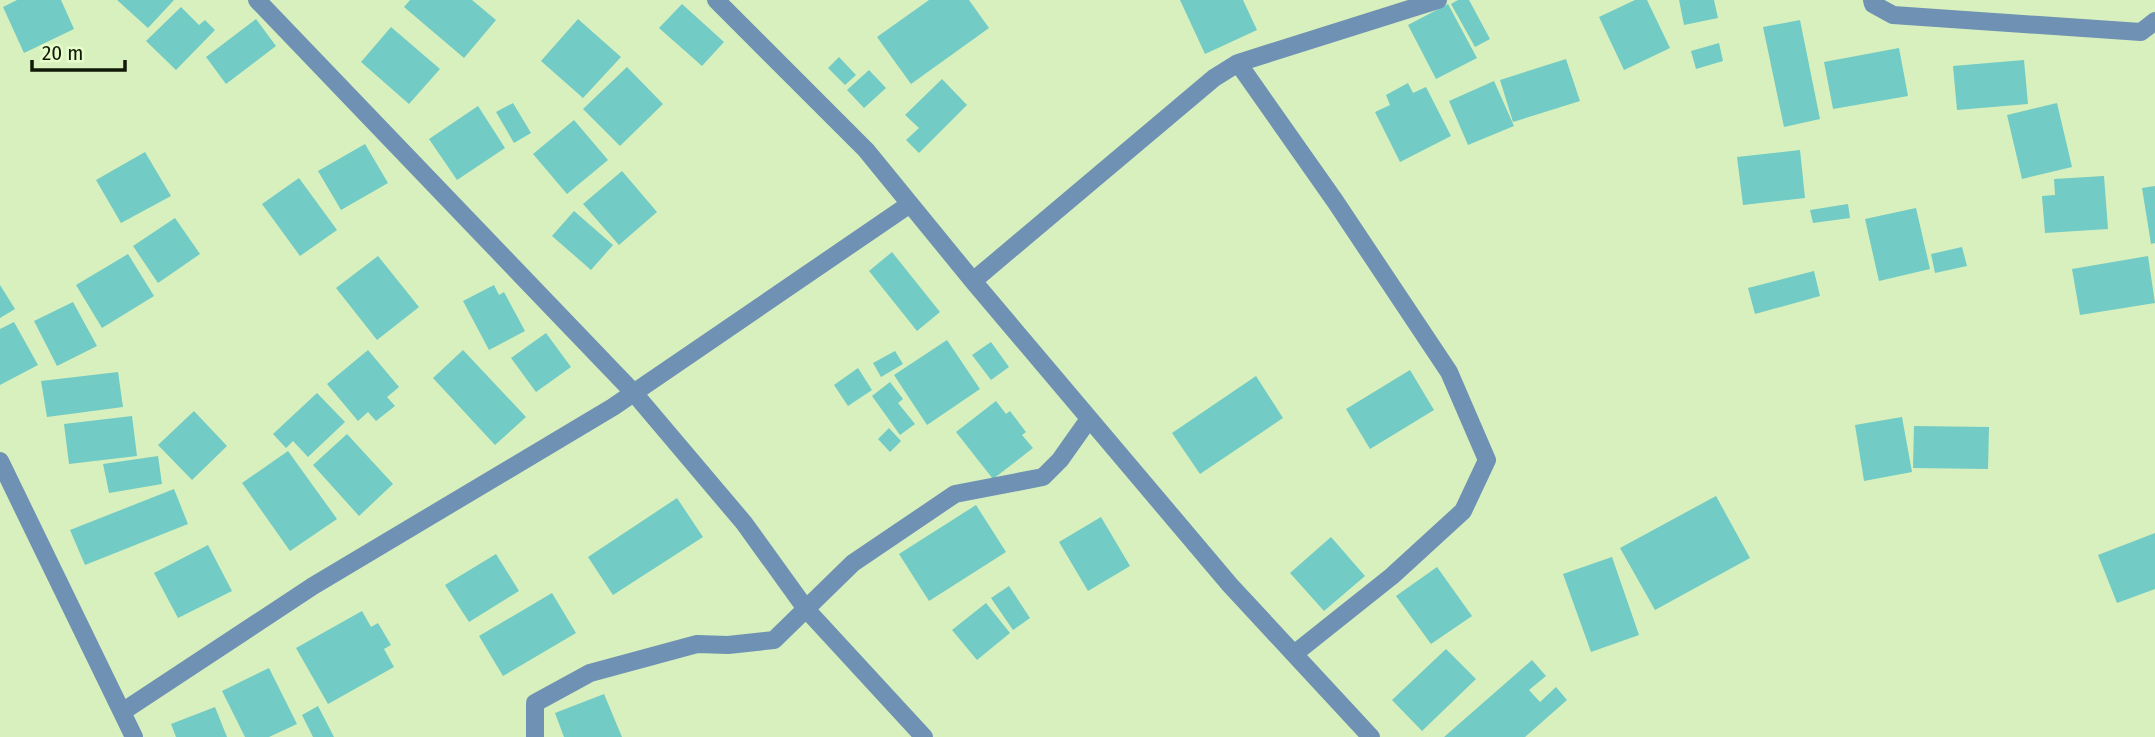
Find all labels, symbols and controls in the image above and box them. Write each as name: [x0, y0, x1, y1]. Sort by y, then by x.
scale bar: [32, 28, 124, 72]
text: 20 m: [42, 40, 83, 66]

